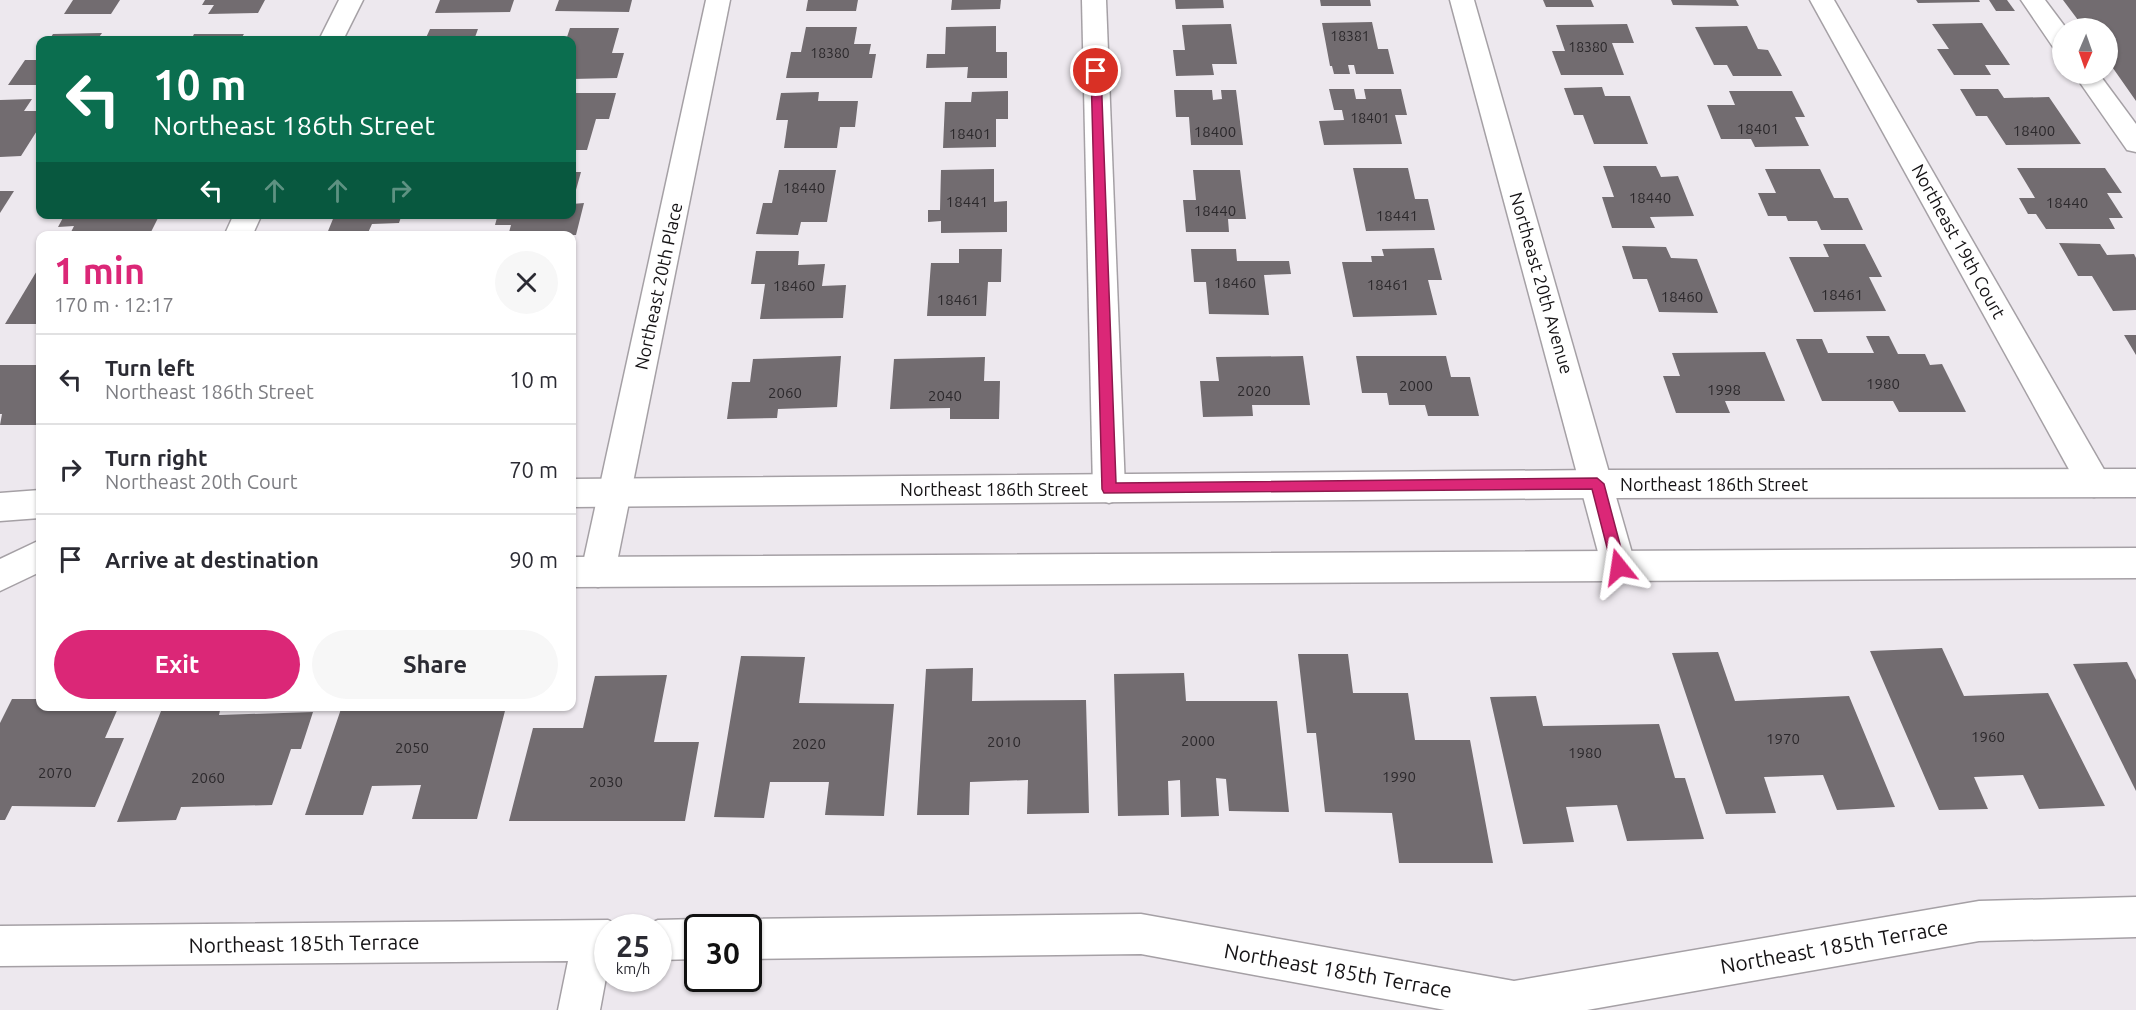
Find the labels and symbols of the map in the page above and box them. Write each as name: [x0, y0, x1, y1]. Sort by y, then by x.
north arrow: [2052, 18, 2118, 84]
house number: 18381: [1330, 28, 1370, 44]
house number: 18380: [1568, 39, 1608, 55]
house number: 18380: [810, 45, 850, 61]
pin: [1070, 45, 1121, 96]
house number: 18401: [1350, 110, 1390, 126]
house number: 18401: [1737, 120, 1779, 137]
house number: 18400: [2013, 122, 2055, 139]
house number: 18400: [1194, 123, 1236, 140]
house number: 18401: [949, 125, 991, 142]
street label: Northeast 19th Court: [1908, 160, 2010, 322]
house number: 18440: [783, 179, 825, 196]
house number: 18440: [1629, 189, 1671, 206]
street label: Northeast 20th Avenue: [1506, 190, 1578, 376]
house number: 18441: [946, 193, 988, 210]
house number: 18440: [2046, 194, 2088, 211]
street label: Northeast 20th Place: [630, 201, 686, 371]
house number: 18440: [1194, 202, 1236, 219]
house number: 18441: [1376, 207, 1418, 224]
house number: 18460: [1214, 274, 1256, 291]
house number: 18461: [1367, 276, 1409, 293]
house number: 18460: [773, 277, 815, 294]
house number: 18461: [1821, 286, 1863, 303]
house number: 18460: [1661, 288, 1703, 305]
house number: 18461: [937, 291, 979, 308]
house number: 1980: [1866, 375, 1900, 392]
house number: 2000: [1399, 377, 1433, 394]
house number: 1998: [1707, 381, 1741, 398]
house number: 2020: [1237, 382, 1271, 399]
house number: 2060: [768, 384, 802, 401]
house number: 2040: [928, 387, 962, 404]
street label: Northeast 186th Street: [1620, 474, 1808, 494]
street label: Northeast 186th Street: [900, 479, 1088, 499]
position arrow: [1587, 535, 1651, 599]
house number: 1960: [1971, 728, 2005, 745]
house number: 1970: [1766, 730, 1800, 747]
house number: 2000: [1181, 732, 1215, 749]
house number: 2010: [987, 733, 1021, 750]
house number: 2020: [792, 735, 826, 752]
house number: 2050: [395, 739, 429, 756]
house number: 1980: [1568, 744, 1602, 761]
house number: 2070: [38, 764, 72, 781]
house number: 1990: [1382, 768, 1416, 785]
house number: 2060: [191, 769, 225, 786]
house number: 2030: [589, 773, 623, 790]
speed limit sign: 30: [684, 914, 762, 992]
street label: Northeast 185th Terrace: [1718, 914, 1950, 978]
street label: Northeast 185th Terrace: [188, 929, 420, 957]
street label: Northeast 185th Terrace: [1222, 938, 1454, 1002]

